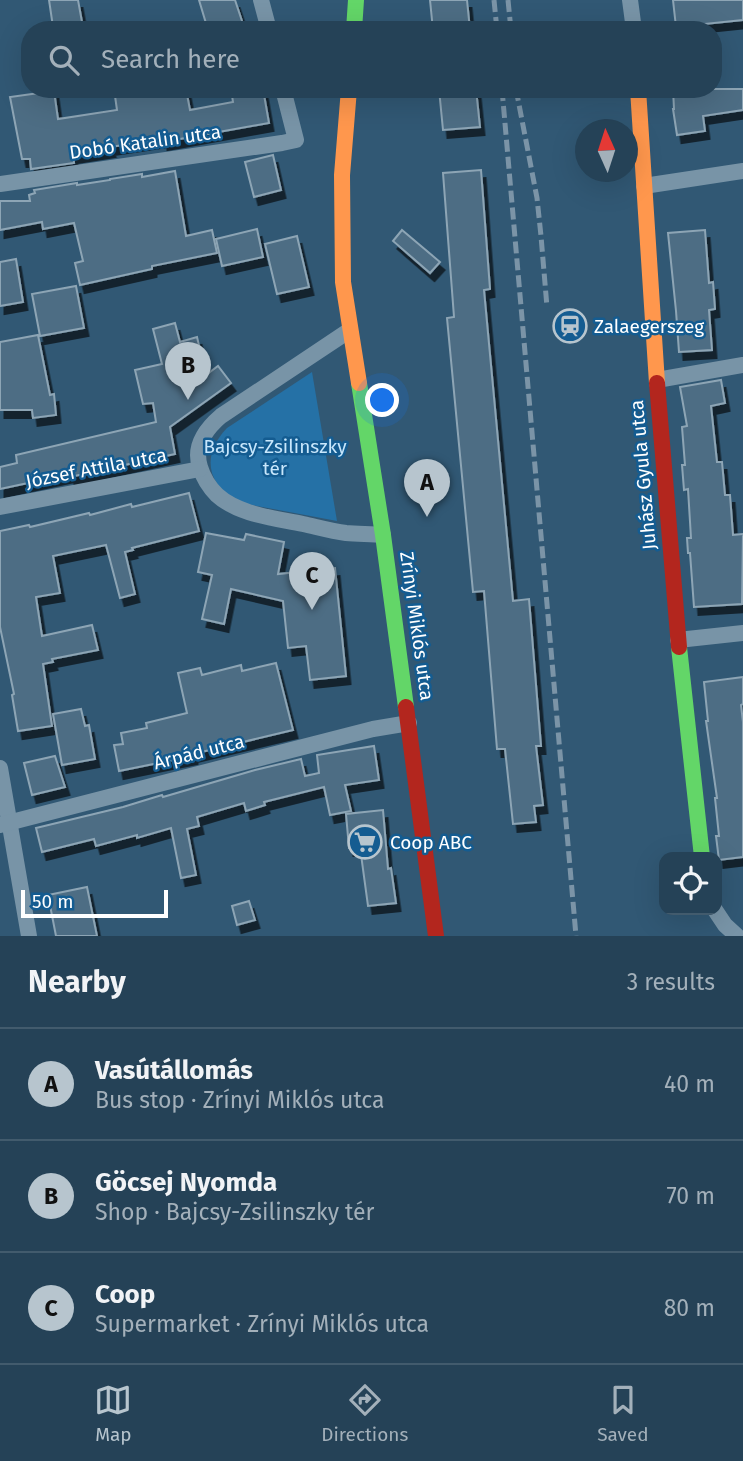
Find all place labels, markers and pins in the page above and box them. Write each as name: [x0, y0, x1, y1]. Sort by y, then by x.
station icon: Zalaegerszeg: [551, 307, 589, 345]
place label: Zalaegerszeg: [594, 315, 704, 338]
pin: B: [165, 342, 211, 400]
pin: A: [404, 459, 450, 517]
pin: C: [289, 552, 335, 610]
supermarket icon: Coop ABC: [346, 823, 384, 861]
place label: Coop ABC: [390, 831, 472, 854]

